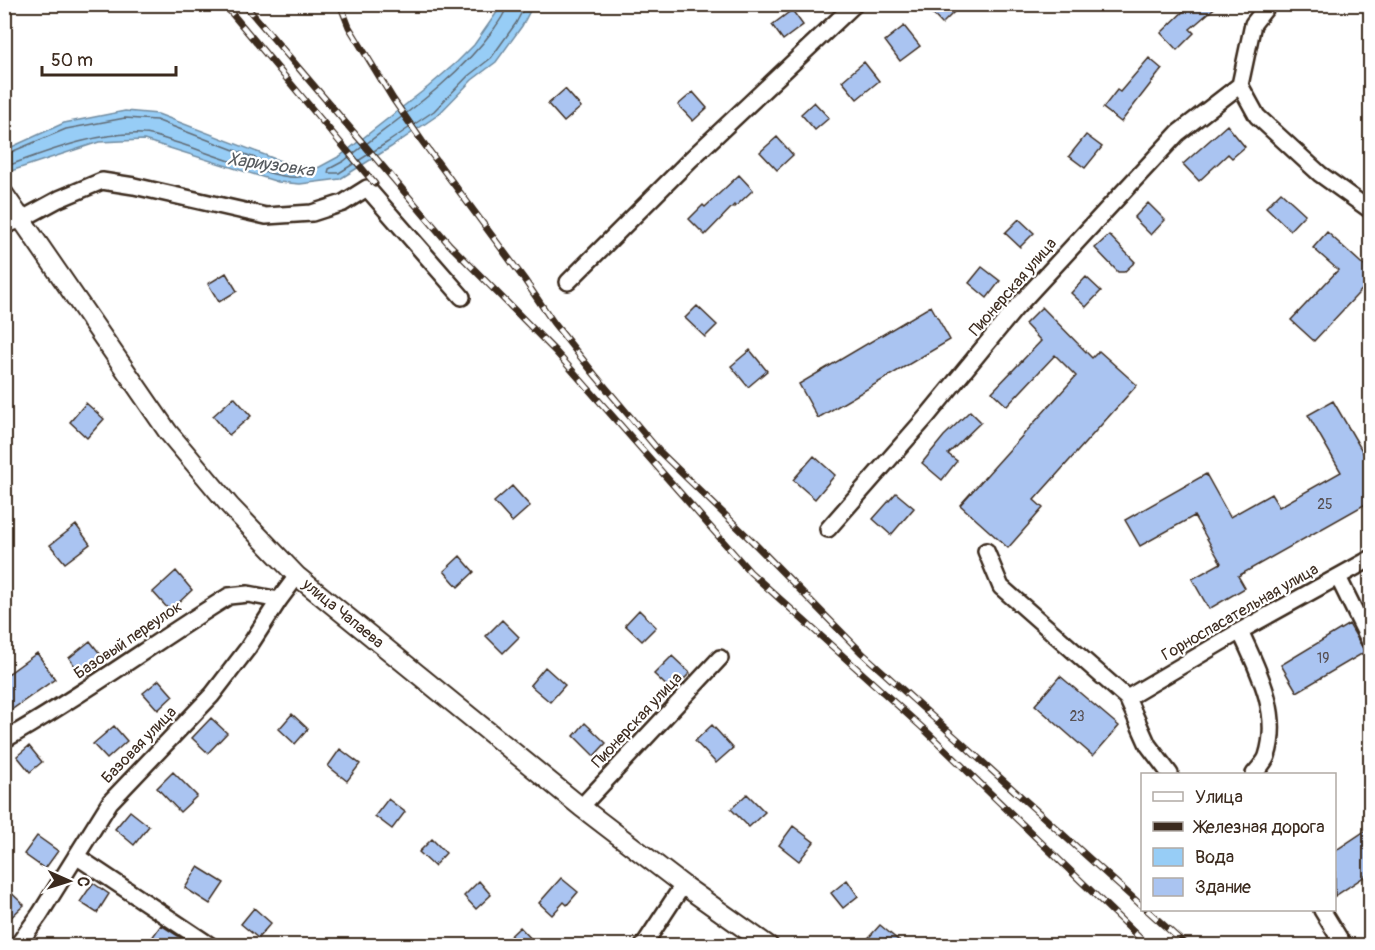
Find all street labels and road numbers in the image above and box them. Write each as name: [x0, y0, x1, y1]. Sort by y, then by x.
street label: Пионерская улица: [965, 234, 1061, 340]
street label: Горноспасательная улица: [1158, 559, 1322, 665]
street label: улица Чапаева: [298, 574, 388, 653]
street label: Базовый переулок: [70, 596, 186, 684]
street label: Пионерская улица: [588, 668, 686, 772]
street label: Базовая улица: [97, 702, 181, 788]

